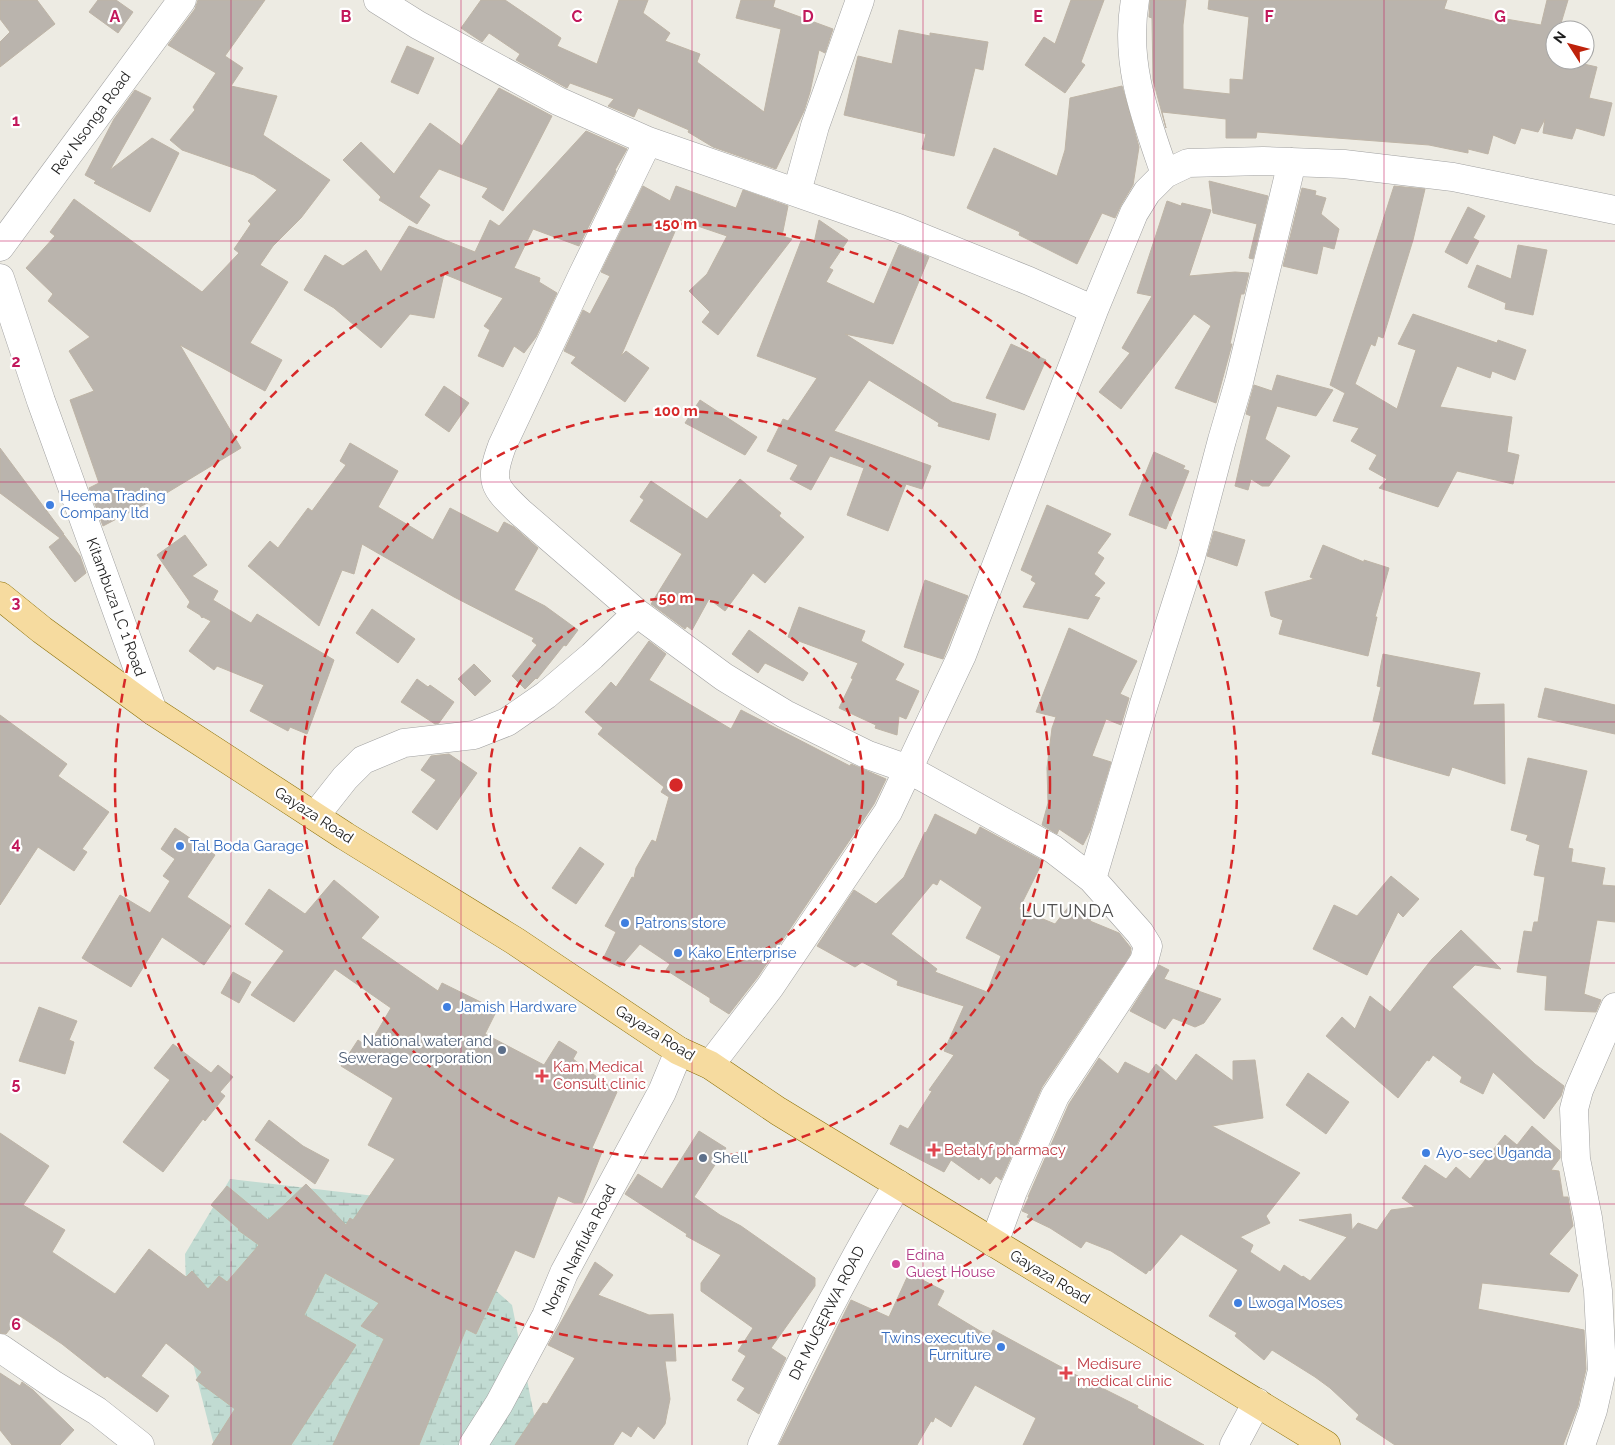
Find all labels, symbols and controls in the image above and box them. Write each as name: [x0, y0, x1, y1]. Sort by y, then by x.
text: A: [110, 7, 121, 26]
text: B: [341, 7, 352, 26]
text: C: [572, 7, 583, 26]
text: D: [802, 7, 814, 26]
text: E: [1033, 7, 1043, 26]
text: F: [1264, 7, 1274, 26]
text: G: [1494, 7, 1506, 26]
north arrow: [1545, 20, 1595, 70]
text: N: [1550, 28, 1569, 46]
street label: Rev Nsonga Road: [48, 68, 134, 178]
text: 1: [12, 111, 20, 130]
text: 150 m: [655, 215, 697, 233]
text: 2: [11, 352, 21, 371]
text: 100 m: [654, 402, 698, 420]
place label: Heema Trading Company ltd: [60, 487, 166, 522]
marker: Heema Trading Company ltd: [44, 499, 56, 511]
street label: Kitambuza LC 1 Road: [83, 535, 149, 679]
text: 50 m: [658, 589, 694, 607]
text: 3: [12, 593, 21, 612]
centre of rings: [667, 776, 685, 794]
street label: Gayaza Road: [271, 783, 357, 847]
text: 4: [11, 834, 21, 853]
place label: Tal Boda Garage: [190, 837, 304, 855]
marker: Tal Boda Garage: [174, 840, 186, 852]
district label: LUTUNDA: [1021, 900, 1115, 921]
place label: Patrons store: [635, 914, 726, 932]
marker: Patrons store: [619, 917, 631, 929]
place label: Kako Enterprise: [688, 944, 797, 962]
marker: Kako Enterprise: [672, 947, 684, 959]
place label: Jamish Hardware: [457, 998, 577, 1016]
marker: Jamish Hardware: [441, 1001, 453, 1013]
street label: Gayaza Road: [612, 1001, 698, 1065]
place label: National water and Sewerage corporation: [338, 1032, 492, 1067]
marker: National water and Sewerage corporation: [496, 1044, 508, 1056]
place label: Kam Medical Consult clinic: [553, 1058, 646, 1093]
marker: Kam Medical Consult clinic: [535, 1069, 549, 1083]
text: 5: [12, 1074, 21, 1093]
place label: Betalyf pharmacy: [944, 1141, 1066, 1159]
marker: Betalyf pharmacy: [928, 1144, 940, 1156]
place label: Ayo-sec Uganda: [1436, 1144, 1552, 1162]
marker: Ayo-sec Uganda: [1420, 1147, 1432, 1159]
place label: Shell: [713, 1149, 749, 1167]
marker: Shell: [697, 1152, 709, 1164]
street label: Norah Nanfuka Road: [538, 1182, 620, 1318]
street label: DR MUGERWA ROAD: [785, 1243, 869, 1383]
place label: Edina Guest House: [906, 1246, 996, 1281]
street label: Gayaza Road: [1007, 1246, 1093, 1308]
marker: Edina Guest House: [890, 1258, 902, 1270]
place label: Lwoga Moses: [1248, 1294, 1343, 1312]
marker: Lwoga Moses: [1232, 1297, 1244, 1309]
text: 6: [11, 1315, 21, 1334]
place label: Twins executive Furniture: [881, 1329, 991, 1364]
marker: Twins executive Furniture: [995, 1341, 1007, 1353]
place label: Medisure medical clinic: [1077, 1355, 1172, 1390]
marker: Medisure medical clinic: [1059, 1366, 1073, 1380]

